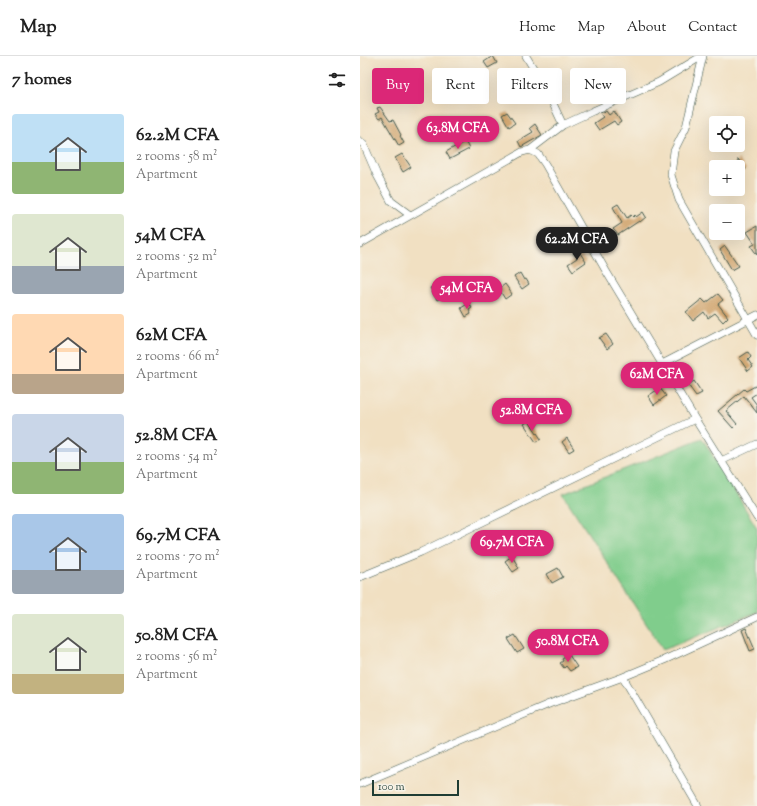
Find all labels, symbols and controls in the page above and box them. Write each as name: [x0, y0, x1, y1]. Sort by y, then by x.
text: Map: [20, 14, 57, 41]
text: Home: [519, 18, 556, 38]
text: Map: [578, 18, 605, 38]
text: About: [627, 18, 666, 38]
text: Contact: [688, 18, 737, 38]
text: 7 homes: [12, 68, 72, 92]
chip: Buy: [372, 68, 424, 104]
chip: Rent: [432, 68, 489, 104]
chip: Filters: [497, 68, 562, 104]
chip: New: [570, 68, 626, 104]
icon: filters: [326, 69, 348, 91]
pin: 63.8M CFA: [412, 116, 504, 150]
map controls: [709, 116, 745, 240]
button: locate: [709, 116, 745, 152]
text: 63.8M CFA: [426, 120, 490, 138]
text: 62.2M CFA: [136, 124, 220, 148]
icon: home: [44, 130, 92, 178]
text: 2 rooms · 58 m²: [136, 148, 217, 166]
button: +: [709, 160, 745, 196]
text: Apartment: [136, 166, 197, 184]
button: −: [709, 204, 745, 240]
text: 54M CFA: [136, 224, 206, 248]
pin: 62.2M CFA: [531, 227, 623, 261]
icon: home: [44, 230, 92, 278]
text: 62.2M CFA: [545, 231, 609, 249]
text: 2 rooms · 52 m²: [136, 248, 217, 266]
text: Apartment: [136, 266, 197, 284]
pin: 54M CFA: [430, 276, 504, 310]
text: 54M CFA: [440, 280, 494, 298]
text: 62M CFA: [136, 324, 207, 348]
icon: home: [44, 330, 92, 378]
text: 2 rooms · 66 m²: [136, 348, 219, 366]
pin: 62M CFA: [620, 362, 694, 396]
text: Apartment: [136, 366, 197, 384]
text: 62M CFA: [630, 366, 684, 384]
pin: 52.8M CFA: [486, 398, 578, 432]
text: 52.8M CFA: [501, 402, 563, 420]
text: 52.8M CFA: [136, 424, 218, 448]
icon: home: [44, 430, 92, 478]
text: 2 rooms · 54 m²: [136, 448, 218, 466]
text: Apartment: [136, 466, 197, 484]
text: 69.7M CFA: [136, 524, 220, 548]
icon: home: [44, 530, 92, 578]
pin: 69.7M CFA: [466, 530, 558, 564]
text: 69.7M CFA: [480, 534, 544, 552]
text: 2 rooms · 70 m²: [136, 548, 220, 566]
text: Apartment: [136, 566, 197, 584]
text: 50.8M CFA: [136, 624, 218, 648]
pin: 50.8M CFA: [522, 629, 614, 663]
icon: home: [44, 630, 92, 678]
text: 50.8M CFA: [537, 633, 599, 651]
text: 2 rooms · 56 m²: [136, 648, 217, 666]
text: Apartment: [136, 666, 197, 684]
scale bar: [372, 778, 459, 797]
text: 100 m: [378, 779, 405, 795]

